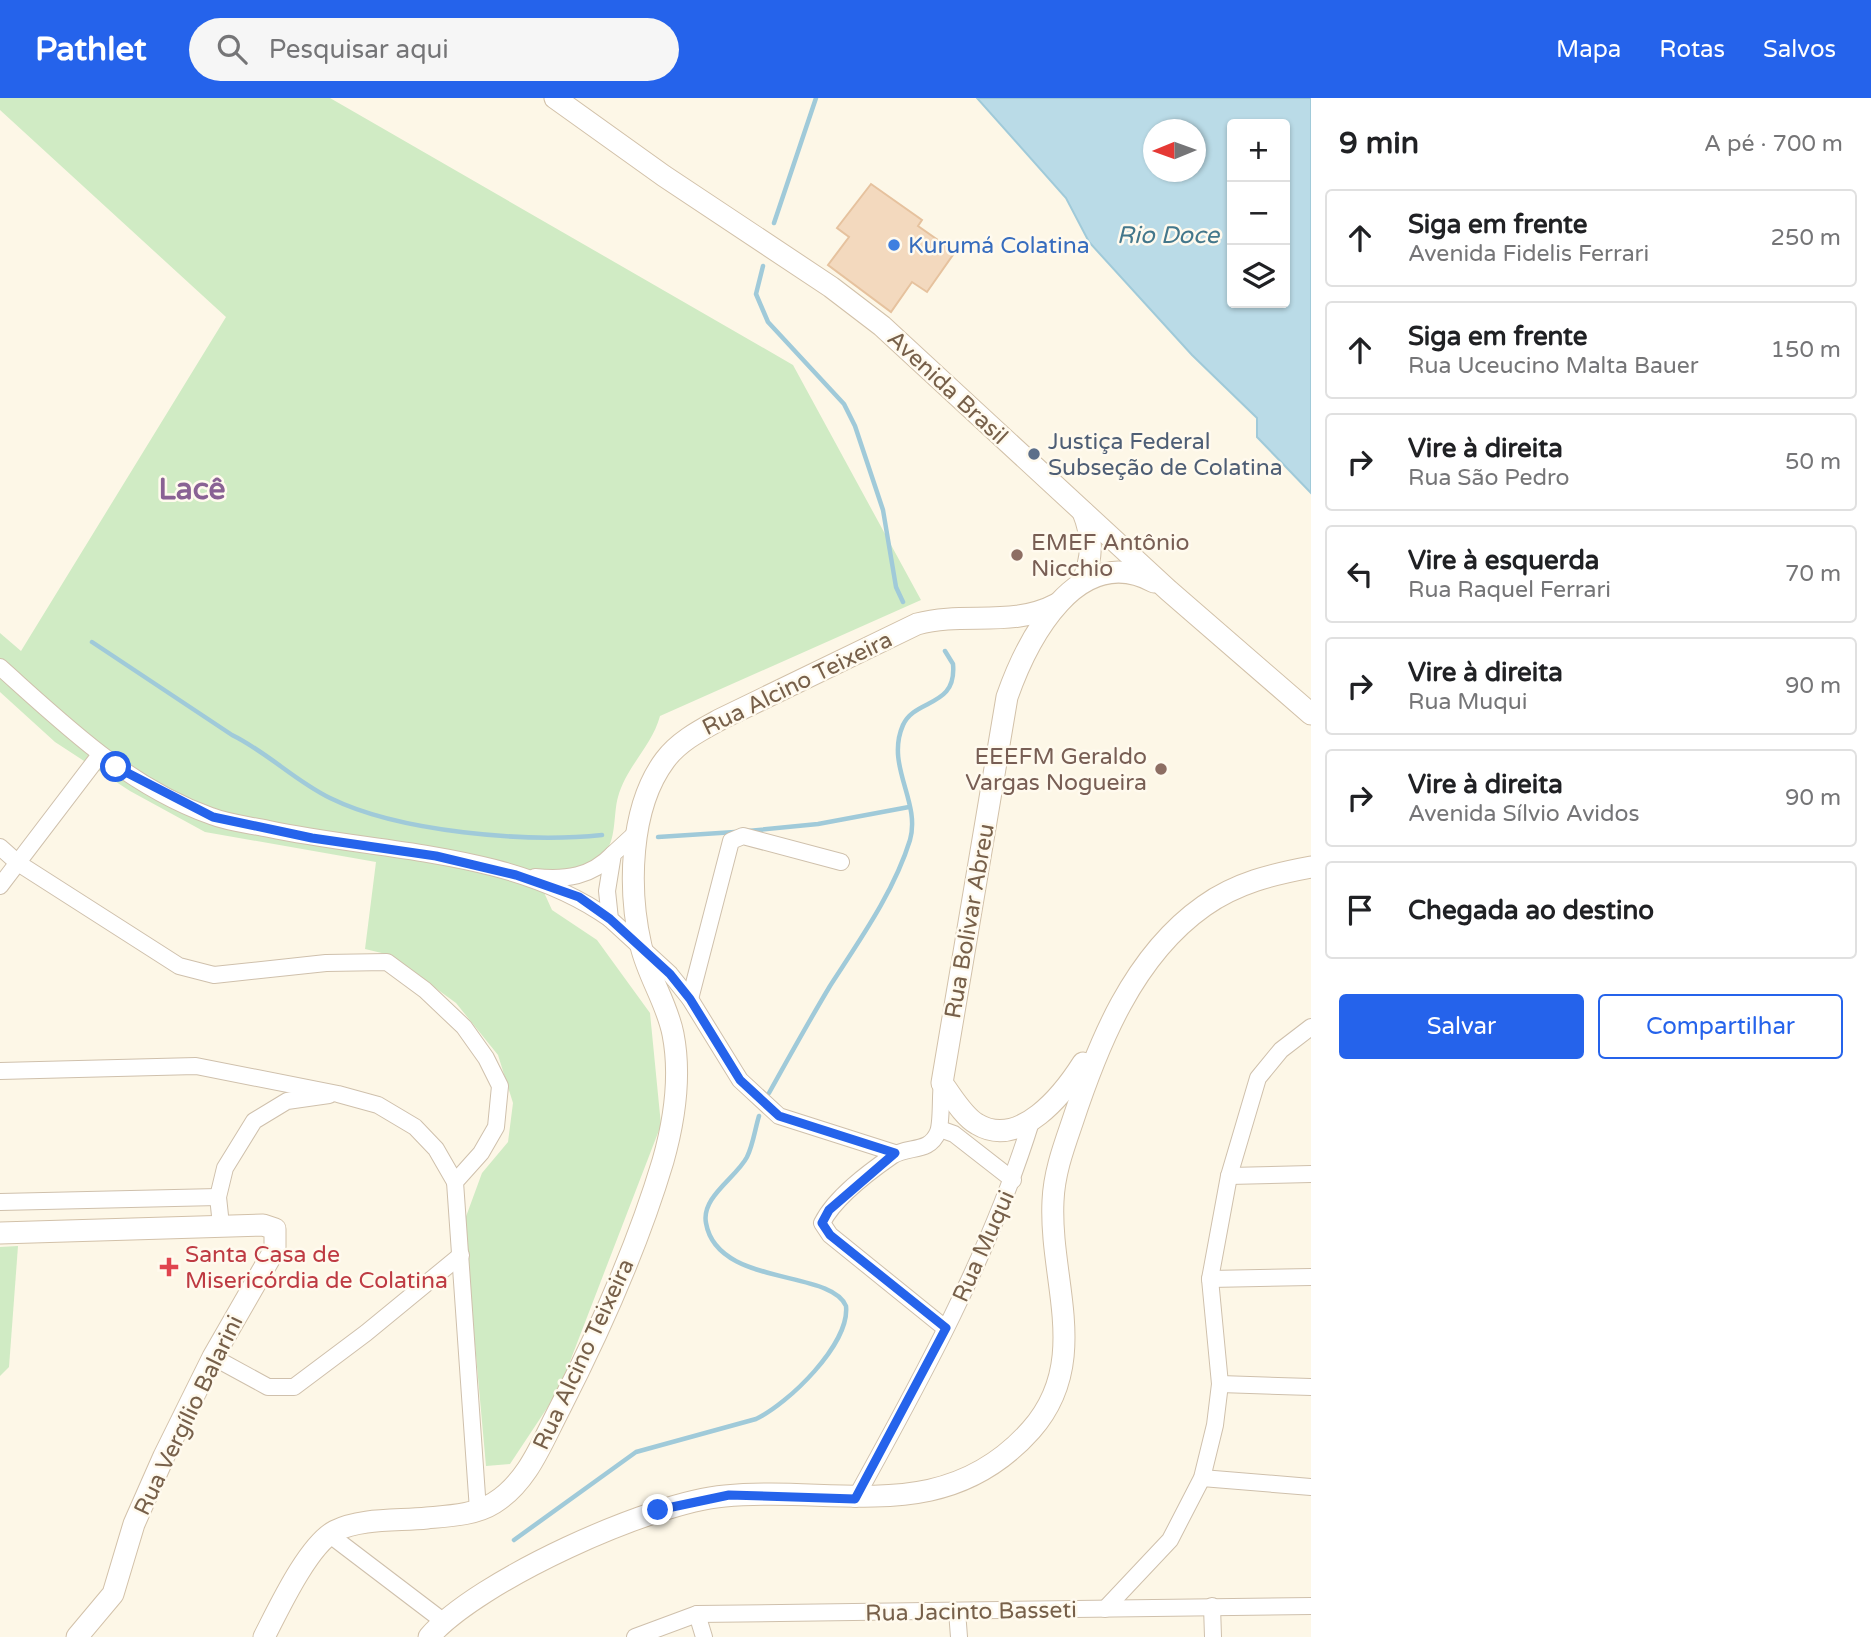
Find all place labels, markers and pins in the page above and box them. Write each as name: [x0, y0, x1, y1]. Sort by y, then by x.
place label: Kurumá Colatina: [908, 232, 1090, 260]
marker: Kurumá Colatina: [886, 237, 902, 253]
place label: Justiça Federal Subseção de Colatina: [1048, 428, 1283, 482]
marker: Justiça Federal Subseção de Colatina: [1026, 446, 1042, 462]
place label: EMEF Antônio Nicchio: [1031, 529, 1190, 583]
marker: EMEF Antônio Nicchio: [1009, 547, 1025, 563]
place label: EEEFM Geraldo Vargas Nogueira: [965, 743, 1147, 797]
marker: EEEFM Geraldo Vargas Nogueira: [1153, 761, 1169, 777]
place label: Santa Casa de Misericórdia de Colatina: [185, 1241, 448, 1295]
marker: Santa Casa de Misericórdia de Colatina: [159, 1257, 179, 1277]

